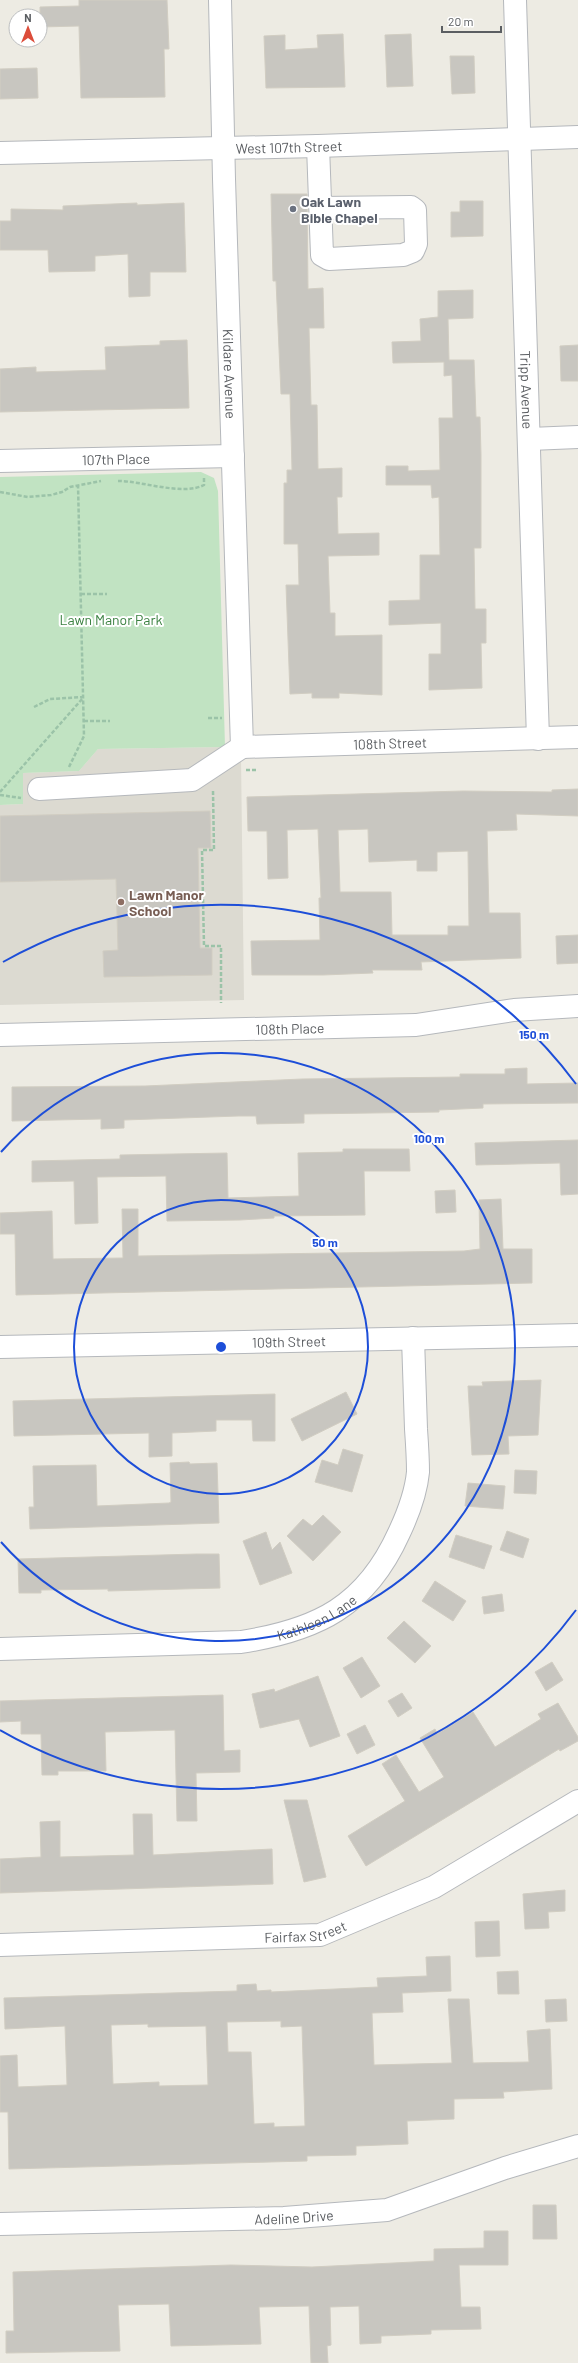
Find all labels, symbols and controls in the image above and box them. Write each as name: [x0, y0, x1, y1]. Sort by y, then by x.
north arrow: [8, 8, 48, 48]
scale bar: [442, 8, 501, 34]
text: N: [24, 11, 32, 24]
text: 20 m: [448, 14, 474, 28]
street label: West 107th Street: [235, 137, 343, 156]
place label: Oak Lawn Bible Chapel: [301, 193, 378, 226]
marker: Oak Lawn Bible Chapel: [288, 204, 298, 214]
street label: Kildare Avenue: [220, 329, 240, 419]
street label: Tripp Avenue: [517, 350, 537, 429]
street label: 107th Place: [82, 449, 150, 468]
park label: Lawn Manor Park: [59, 611, 163, 628]
street label: 108th Street: [353, 733, 427, 752]
place label: Lawn Manor School: [129, 886, 204, 919]
marker: Lawn Manor School: [116, 897, 126, 907]
street label: 108th Place: [255, 1019, 325, 1037]
text: 150 m: [519, 1027, 549, 1041]
text: 100 m: [414, 1131, 444, 1145]
text: 50 m: [312, 1235, 338, 1249]
street label: 109th Street: [252, 1332, 326, 1350]
centre of rings: [214, 1340, 228, 1354]
street label: Kathleen Lane: [275, 1591, 360, 1643]
street label: Fairfax Street: [264, 1917, 349, 1945]
street label: Adeline Drive: [254, 2206, 334, 2227]

